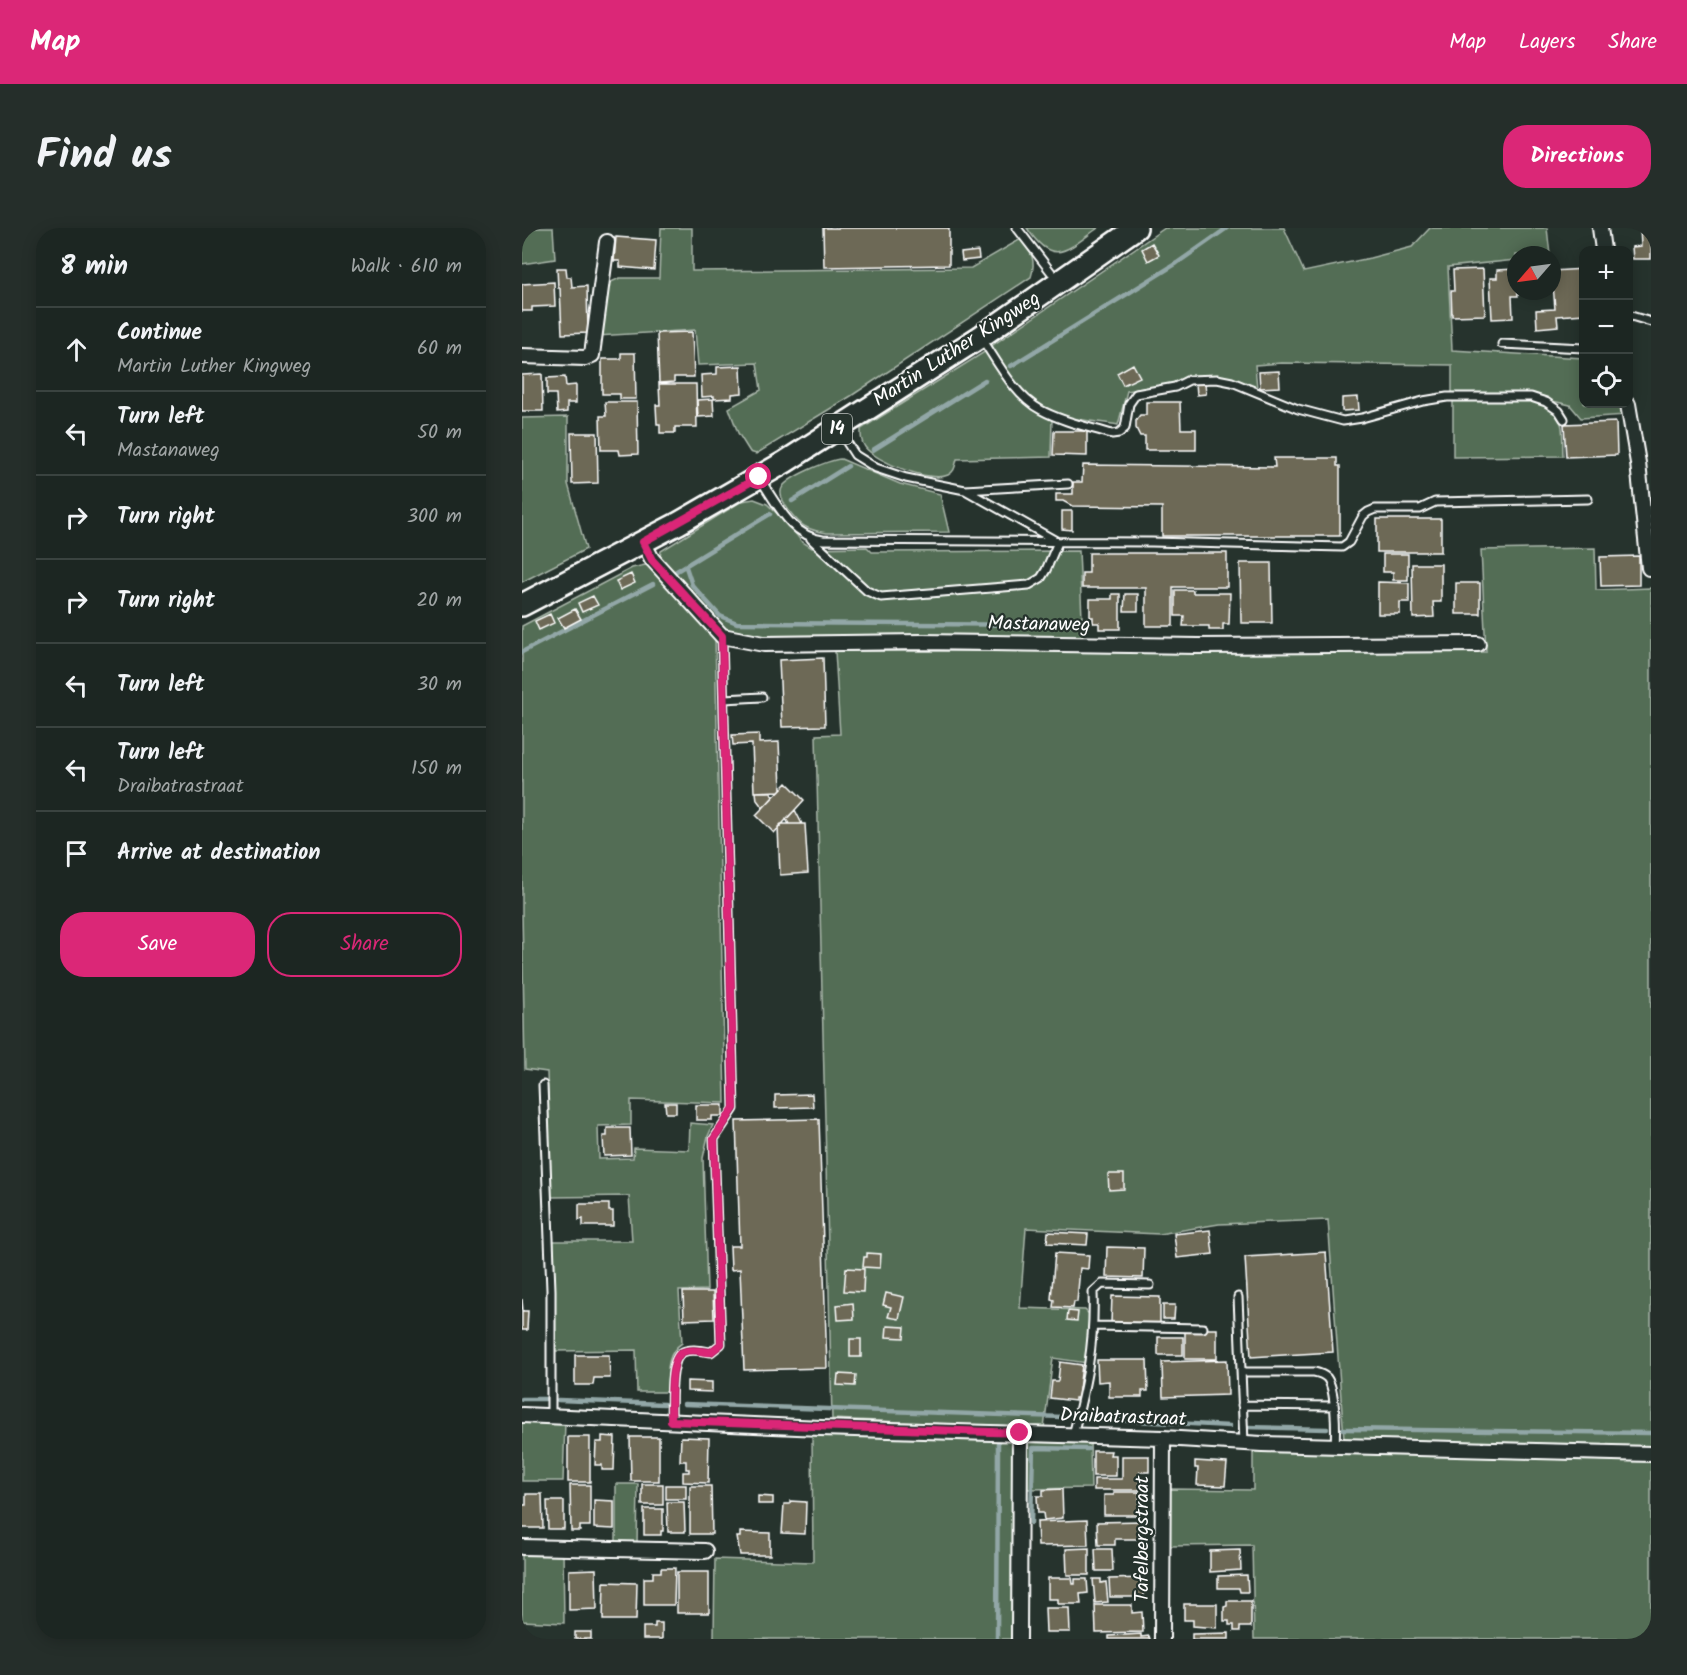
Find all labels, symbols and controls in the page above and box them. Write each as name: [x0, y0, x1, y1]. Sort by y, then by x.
text: Map: [30, 20, 81, 65]
text: Map: [1449, 26, 1486, 59]
text: Layers: [1519, 26, 1575, 59]
text: Share: [1608, 26, 1657, 59]
text: Find us: [36, 123, 172, 190]
button: Directions: [1503, 125, 1651, 188]
text: 8 min: [60, 246, 128, 288]
north arrow: [1507, 246, 1561, 300]
map controls: [1579, 246, 1633, 408]
button: +: [1579, 246, 1633, 300]
text: Walk · 610 m: [351, 251, 462, 283]
street label: Martin Luther Kingweg: [867, 284, 1047, 416]
button: −: [1579, 300, 1633, 354]
text: Continue: [117, 316, 202, 351]
icon: ahead: [60, 333, 93, 366]
text: 60 m: [417, 333, 462, 365]
text: Martin Luther Kingweg: [117, 351, 311, 383]
button: locate: [1579, 354, 1633, 408]
text: Turn left: [117, 400, 204, 435]
road number: 14: [822, 414, 852, 444]
icon: left: [60, 417, 93, 450]
text: 50 m: [417, 417, 462, 449]
text: Mastanaweg: [117, 435, 220, 467]
route start: [745, 463, 771, 489]
text: Turn right: [117, 500, 215, 535]
icon: right: [60, 501, 93, 534]
text: 300 m: [407, 501, 462, 533]
text: Turn right: [117, 584, 215, 619]
icon: right: [60, 585, 93, 618]
text: 20 m: [416, 585, 462, 617]
street label: Mastanaweg: [987, 608, 1091, 642]
text: Turn left: [117, 668, 204, 703]
icon: left: [60, 669, 93, 702]
text: 30 m: [417, 669, 462, 701]
text: Turn left: [117, 736, 204, 771]
icon: left: [60, 753, 93, 786]
text: 150 m: [411, 753, 462, 785]
text: Draibatrastraat: [117, 771, 244, 803]
text: Arrive at destination: [117, 836, 320, 871]
icon: arrive: [60, 837, 93, 870]
button: Save: [60, 912, 255, 977]
button: Share: [267, 912, 462, 977]
street label: Draibatrastraat: [1059, 1400, 1187, 1436]
route end: [1006, 1419, 1032, 1445]
street label: Tafelbergstraat: [1127, 1475, 1159, 1602]

